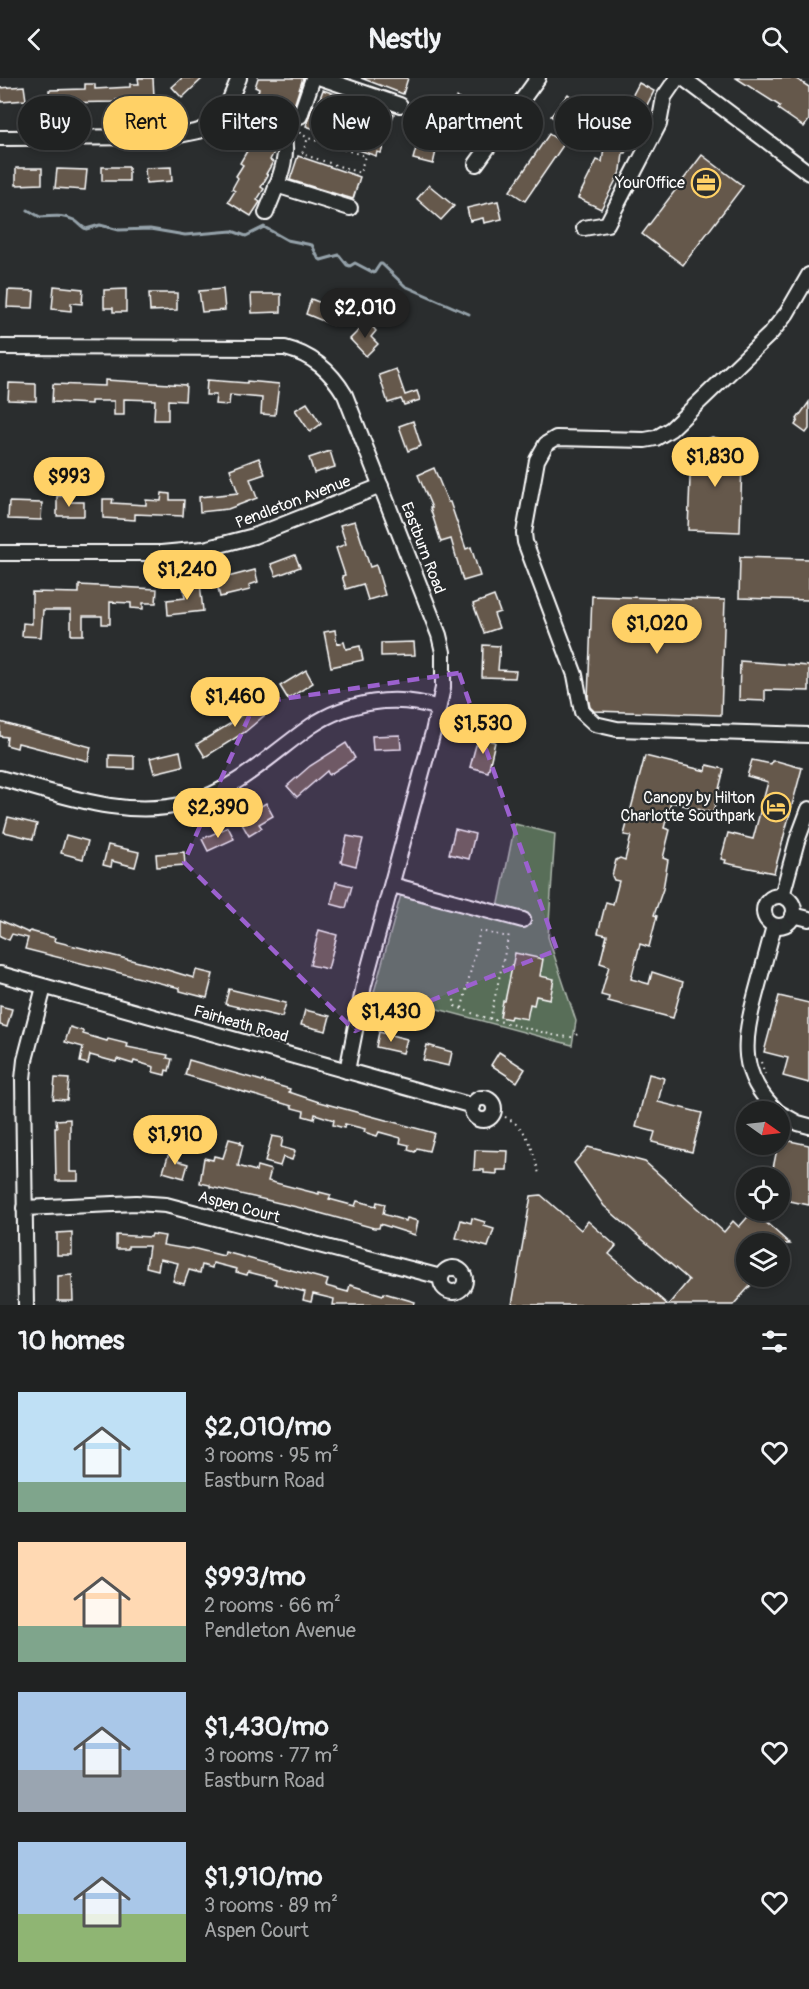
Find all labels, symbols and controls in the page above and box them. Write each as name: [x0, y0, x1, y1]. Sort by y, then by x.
icon: back: [18, 23, 51, 56]
text: Nestly: [368, 23, 441, 56]
icon: search: [758, 23, 791, 56]
chip: Buy: [18, 96, 91, 150]
chip: Rent: [103, 96, 188, 150]
chip: Filters: [200, 96, 299, 150]
chip: New: [311, 96, 391, 150]
chip: Apartment: [403, 96, 543, 150]
chip: House: [555, 96, 652, 150]
office icon: YourOffice: [690, 167, 722, 199]
place label: YourOffice: [614, 173, 685, 193]
pin: $2,010: [316, 288, 414, 339]
text: $2,010: [334, 295, 396, 320]
pin: $1,830: [666, 437, 764, 488]
text: $1,830: [686, 444, 744, 469]
pin: $993: [33, 457, 105, 508]
text: $993: [48, 464, 90, 489]
street label: Pendleton Avenue: [233, 471, 353, 533]
street label: Eastburn Road: [396, 499, 450, 597]
pin: $1,240: [138, 550, 236, 601]
text: $1,240: [157, 557, 217, 582]
pin: $1,020: [608, 604, 706, 655]
text: $1,020: [626, 611, 688, 636]
pin: $1,460: [186, 677, 284, 728]
text: $1,460: [205, 684, 265, 709]
pin: $1,530: [434, 704, 532, 755]
text: $1,530: [453, 711, 513, 736]
pin: $2,390: [169, 788, 267, 839]
place label: Canopy by Hilton Charlotte Southpark: [621, 788, 755, 826]
hotel icon: Canopy by Hilton Charlotte Southpark: [760, 791, 792, 823]
text: $2,390: [187, 795, 249, 820]
pin: $1,430: [342, 992, 440, 1043]
text: $1,430: [361, 999, 421, 1024]
street label: Fairheath Road: [191, 1001, 291, 1047]
north arrow: [736, 1101, 790, 1155]
map controls: [736, 1101, 790, 1287]
pin: $1,910: [126, 1115, 224, 1166]
text: $1,910: [147, 1122, 203, 1147]
button: locate: [736, 1167, 790, 1221]
street label: Aspen Court: [196, 1186, 283, 1228]
button: layers: [736, 1233, 790, 1287]
text: 10 homes: [18, 1325, 124, 1357]
icon: filters: [758, 1325, 791, 1358]
text: $2,010/mo: [204, 1411, 331, 1443]
icon: home: [66, 1416, 138, 1488]
icon: heart: [758, 1436, 791, 1469]
text: 3 rooms · 95 m²: [204, 1443, 339, 1468]
text: Eastburn Road: [204, 1468, 325, 1493]
text: $993/mo: [204, 1561, 306, 1593]
icon: home: [66, 1566, 138, 1638]
icon: heart: [758, 1586, 791, 1619]
text: 2 rooms · 66 m²: [204, 1593, 341, 1618]
text: Pendleton Avenue: [204, 1618, 356, 1643]
text: $1,430/mo: [204, 1711, 329, 1743]
icon: home: [66, 1716, 138, 1788]
icon: heart: [758, 1736, 791, 1769]
text: 3 rooms · 77 m²: [204, 1743, 339, 1768]
text: Eastburn Road: [204, 1768, 325, 1793]
text: $1,910/mo: [204, 1861, 323, 1893]
icon: home: [66, 1866, 138, 1938]
icon: heart: [758, 1886, 791, 1919]
text: 3 rooms · 89 m²: [204, 1893, 338, 1918]
text: Aspen Court: [204, 1918, 309, 1943]

